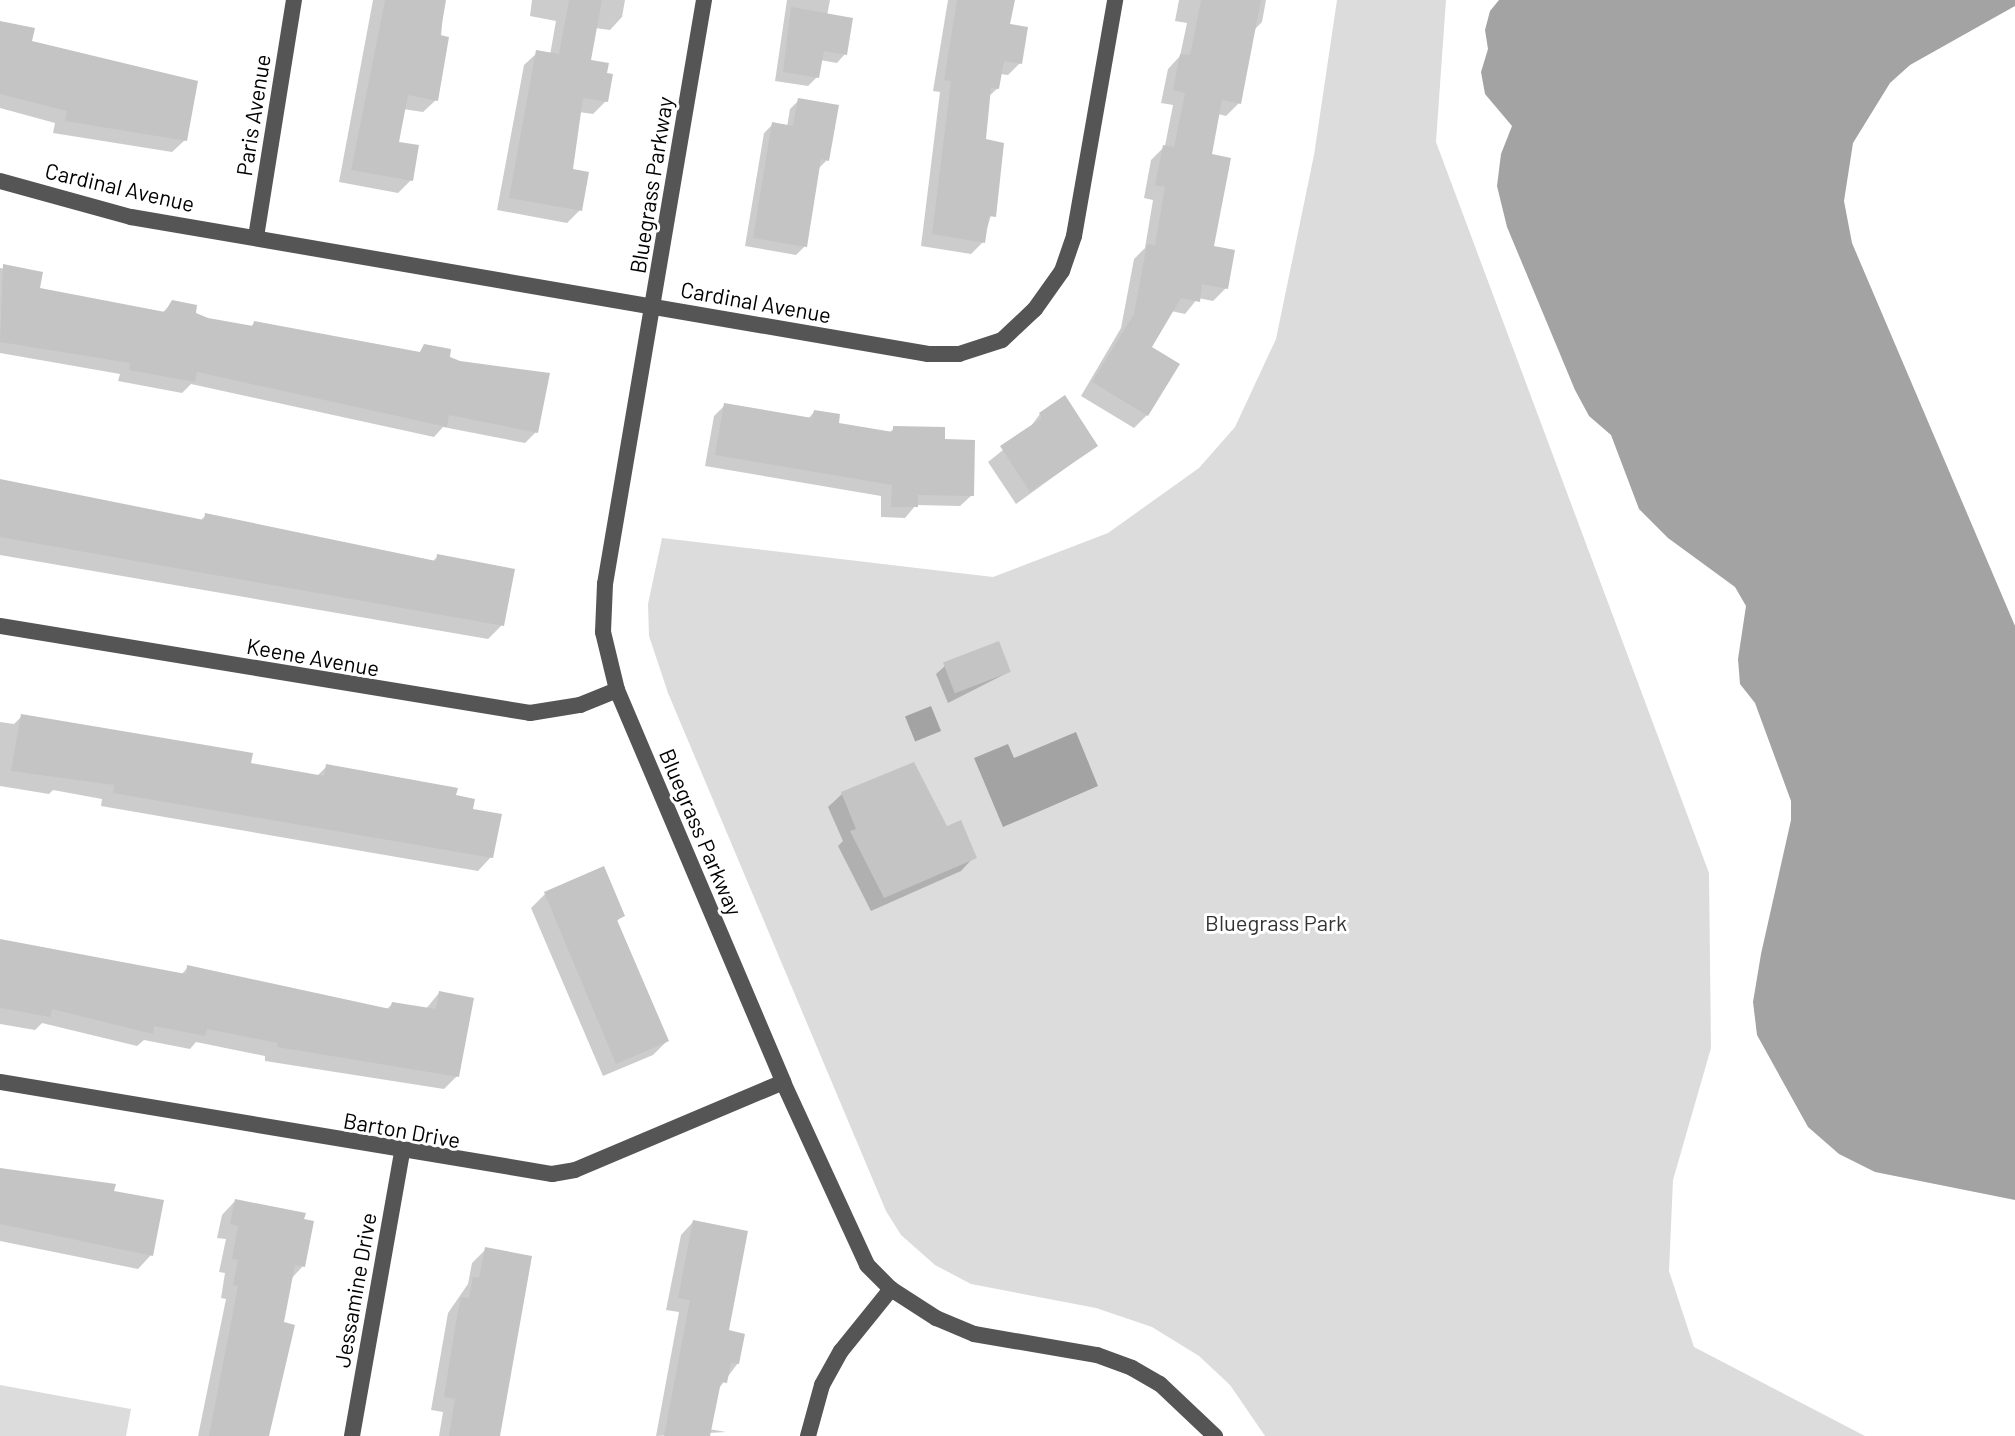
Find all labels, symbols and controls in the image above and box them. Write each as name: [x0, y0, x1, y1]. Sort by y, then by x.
street label: Paris Avenue: [230, 52, 276, 178]
street label: Bluegrass Parkway: [624, 95, 678, 275]
street label: Cardinal Avenue: [43, 157, 197, 217]
street label: Cardinal Avenue: [679, 276, 833, 328]
street label: Keene Avenue: [245, 632, 381, 682]
street label: Bluegrass Parkway: [654, 745, 748, 919]
park label: Bluegrass Park: [1205, 910, 1347, 936]
street label: Barton Drive: [342, 1107, 462, 1153]
street label: Jessamine Drive: [328, 1210, 382, 1370]

